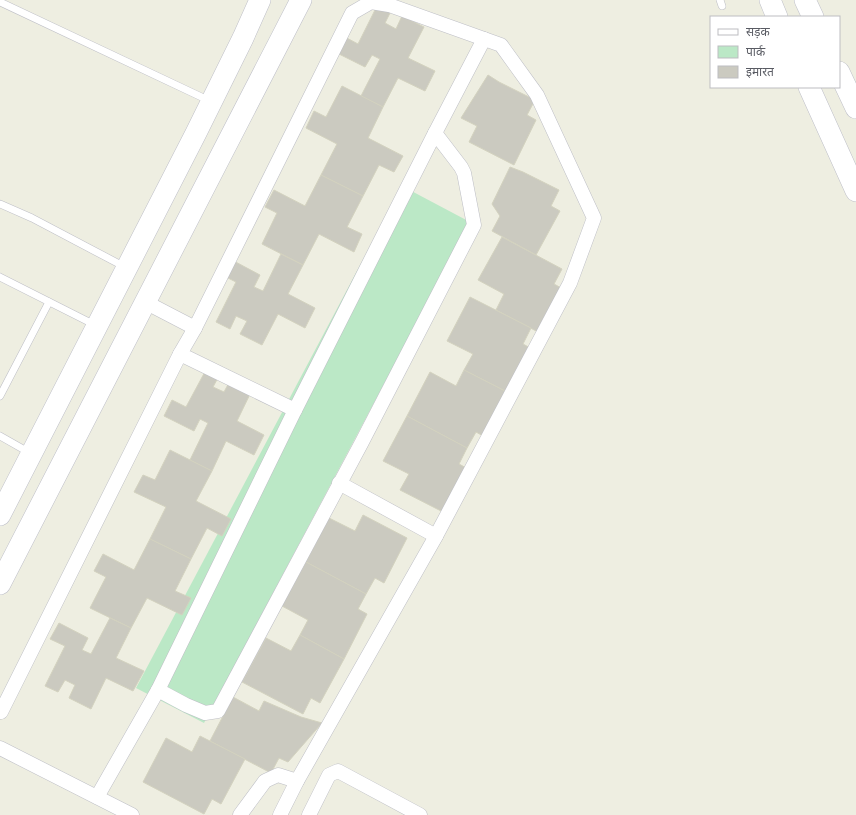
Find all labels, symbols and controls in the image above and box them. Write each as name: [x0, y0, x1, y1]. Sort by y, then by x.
legend: [710, 16, 840, 88]
text: सड़क: [746, 25, 771, 39]
text: पार्क: [746, 45, 766, 59]
text: इमारत: [746, 65, 775, 79]

